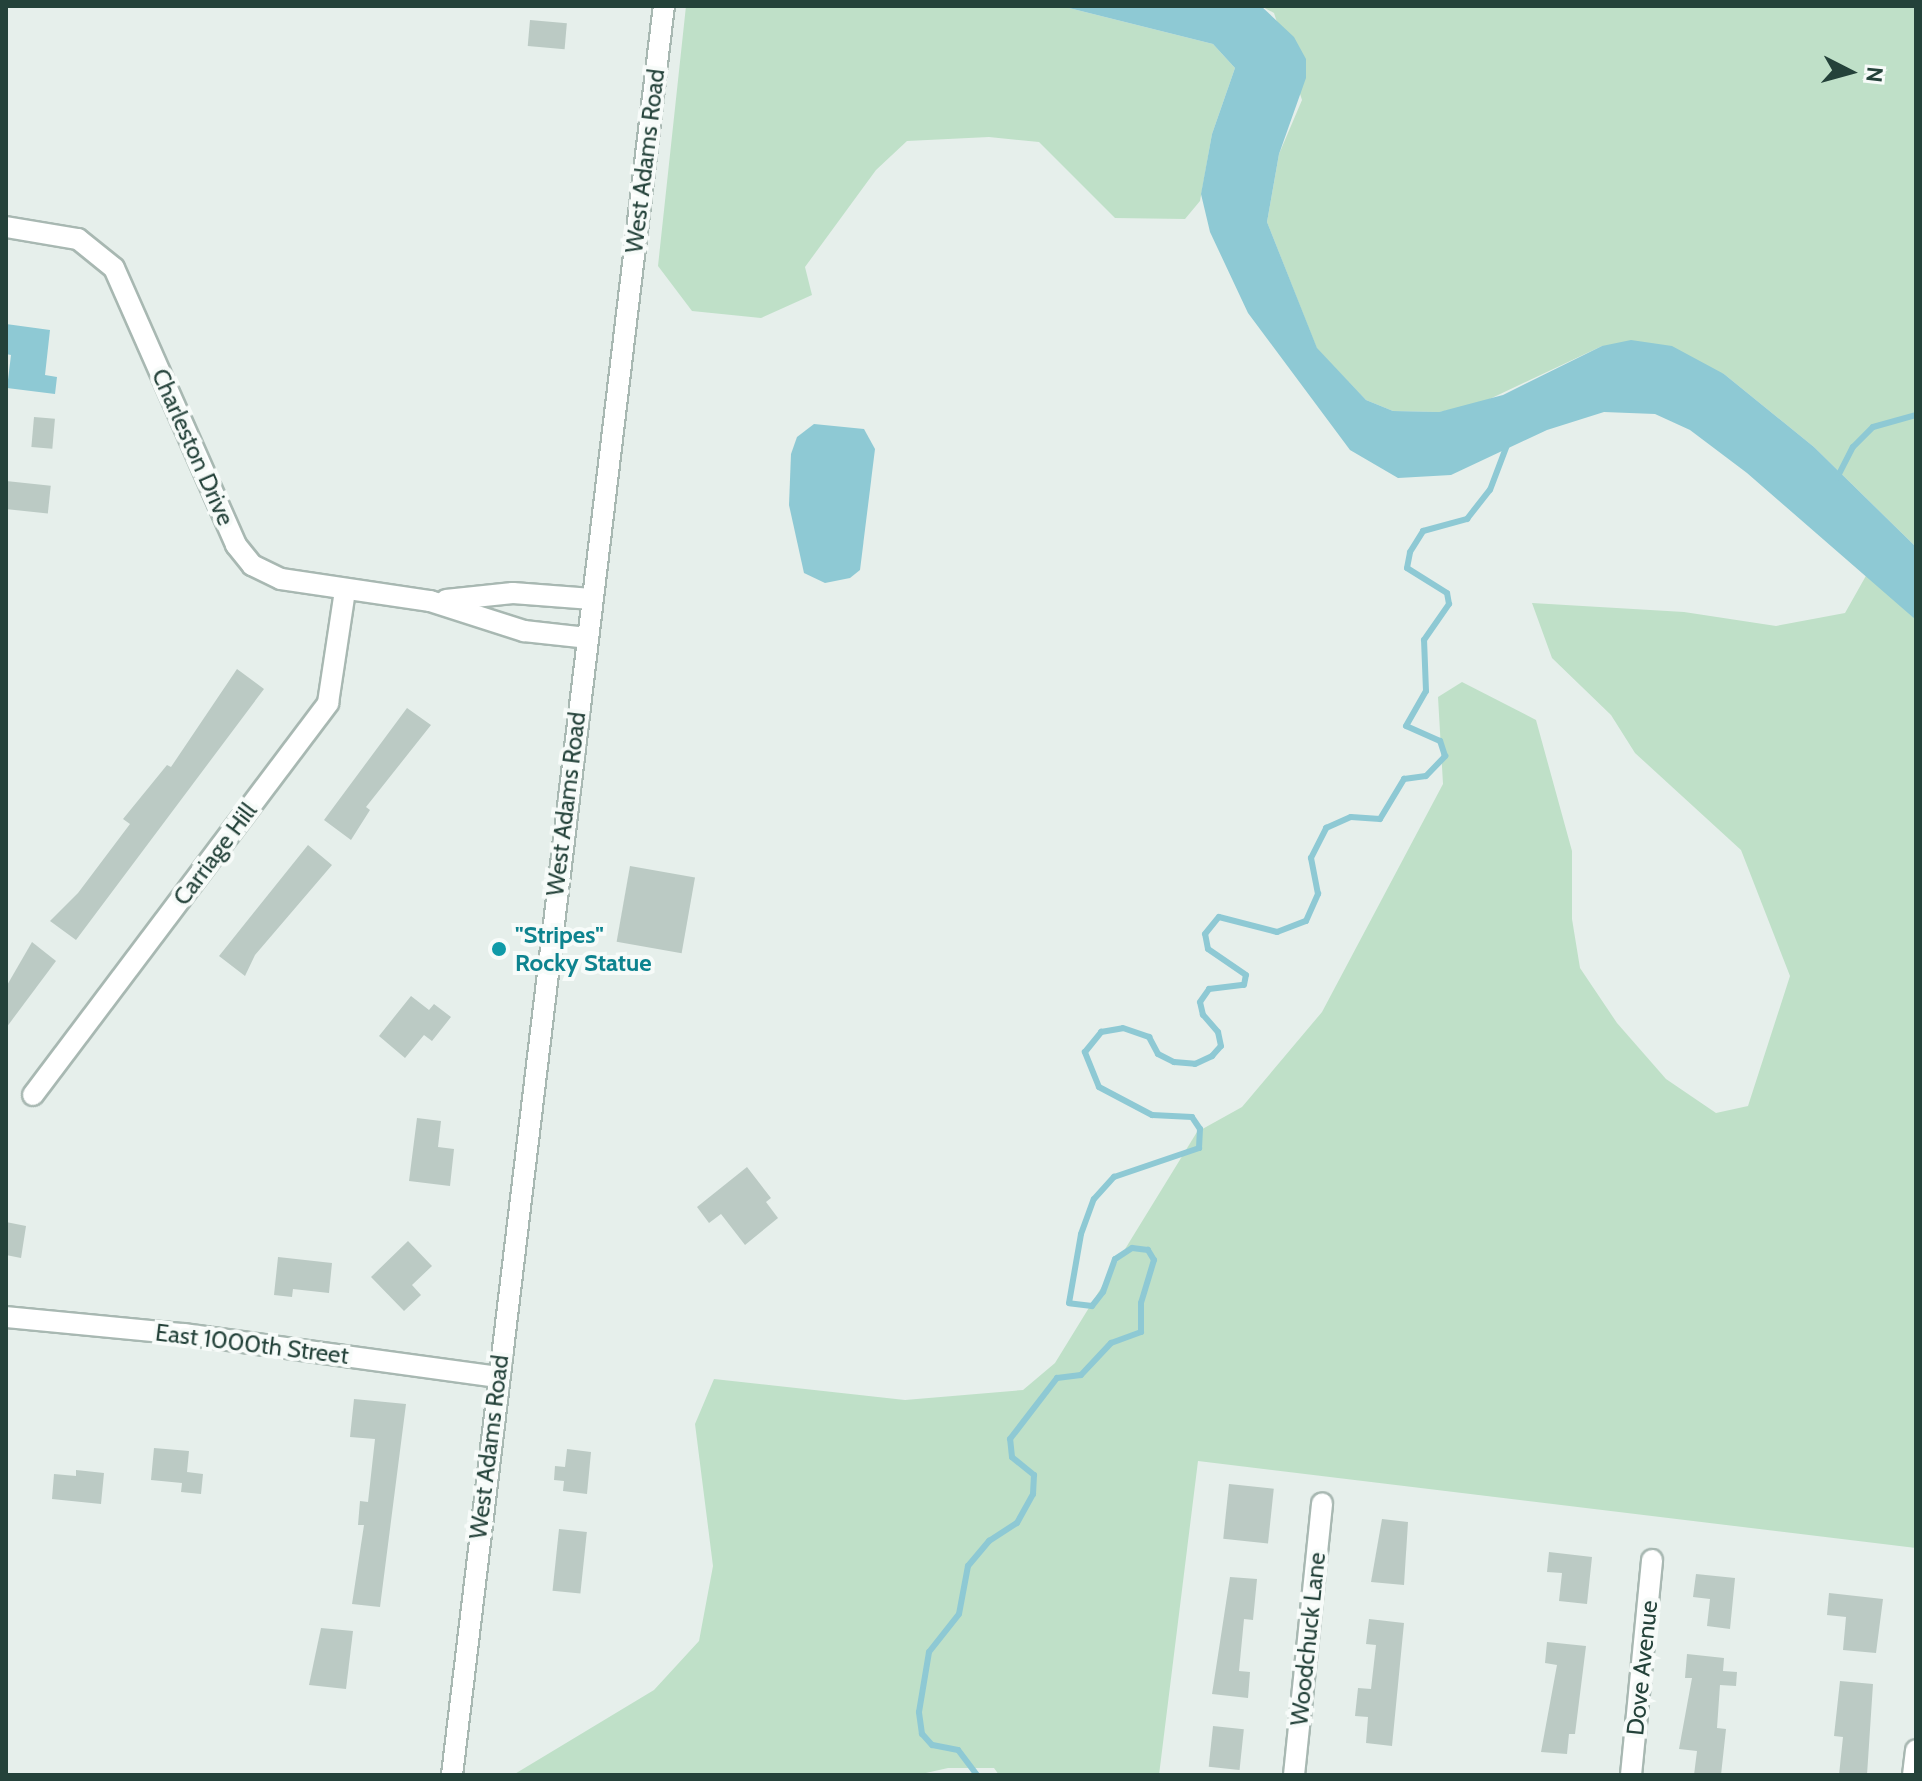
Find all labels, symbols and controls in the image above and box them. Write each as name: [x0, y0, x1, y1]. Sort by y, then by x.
north arrow: [1810, 32, 1890, 112]
text: N: [1860, 65, 1889, 84]
street label: West Adams Road: [619, 67, 671, 255]
street label: Charleston Drive: [146, 364, 240, 530]
street label: West Adams Road: [540, 710, 592, 898]
street label: Carriage Hill: [167, 797, 263, 911]
place label: "Stripes" Rocky Statue: [515, 921, 652, 977]
marker: "Stripes" Rocky Statue: [490, 940, 508, 958]
street label: East 1000th Street: [154, 1318, 350, 1370]
street label: West Adams Road: [463, 1353, 515, 1541]
street label: Woodchuck Lane: [1285, 1551, 1331, 1727]
street label: Dove Avenue: [1621, 1599, 1663, 1737]

